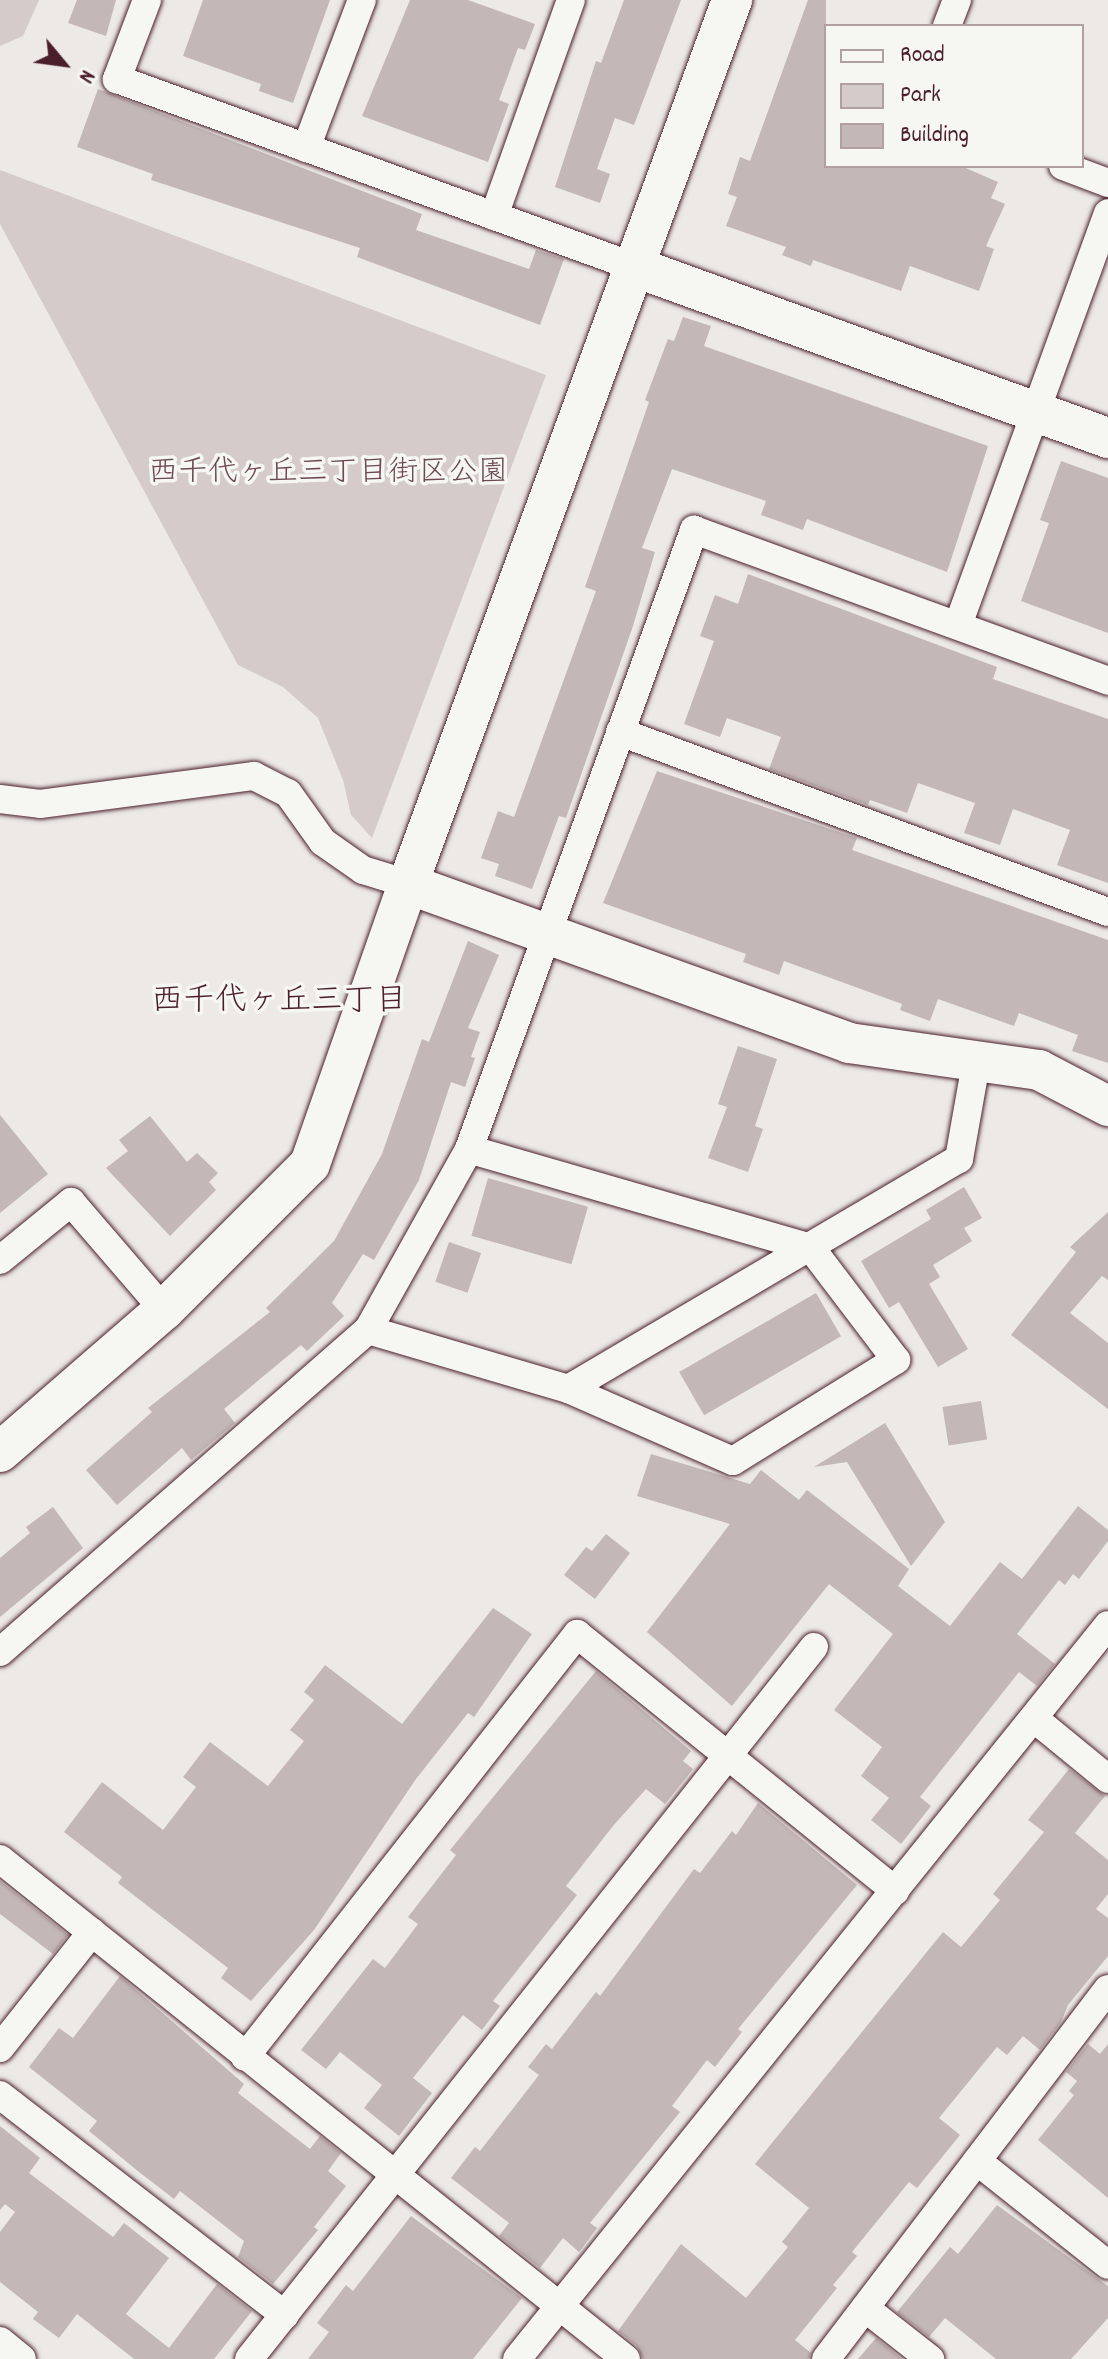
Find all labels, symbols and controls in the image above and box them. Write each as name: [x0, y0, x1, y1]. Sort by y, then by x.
north arrow: [24, 24, 104, 104]
legend: [824, 24, 1084, 168]
text: Road: [900, 39, 945, 73]
text: N: [69, 64, 102, 88]
text: Park: [900, 79, 941, 113]
text: Building: [900, 119, 969, 153]
park label: 西千代ヶ丘三丁目街区公園: [148, 457, 508, 493]
district label: 西千代ヶ丘三丁目: [151, 984, 407, 1022]

